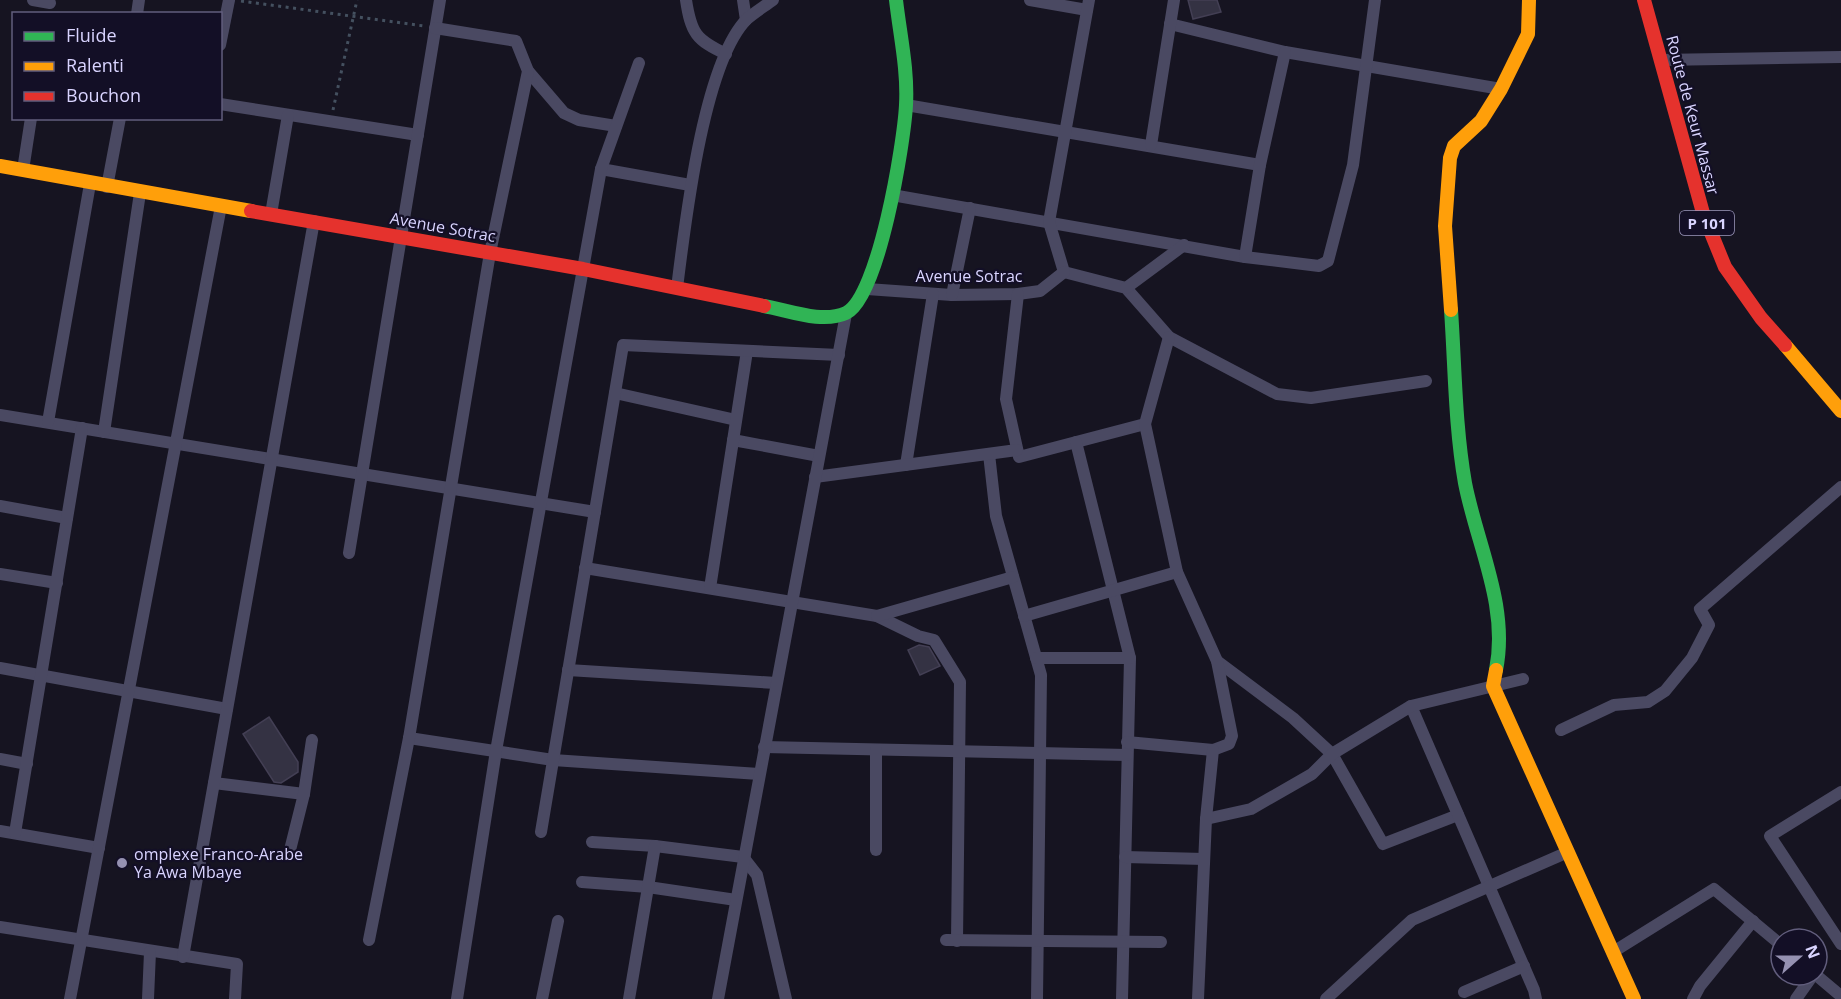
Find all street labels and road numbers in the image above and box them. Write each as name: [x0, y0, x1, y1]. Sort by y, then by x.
street label: Route de Keur Massar: [1661, 33, 1725, 198]
street label: Avenue Sotrac: [388, 207, 498, 247]
road number: P 101: [1680, 211, 1734, 235]
street label: Avenue Sotrac: [915, 265, 1023, 287]

